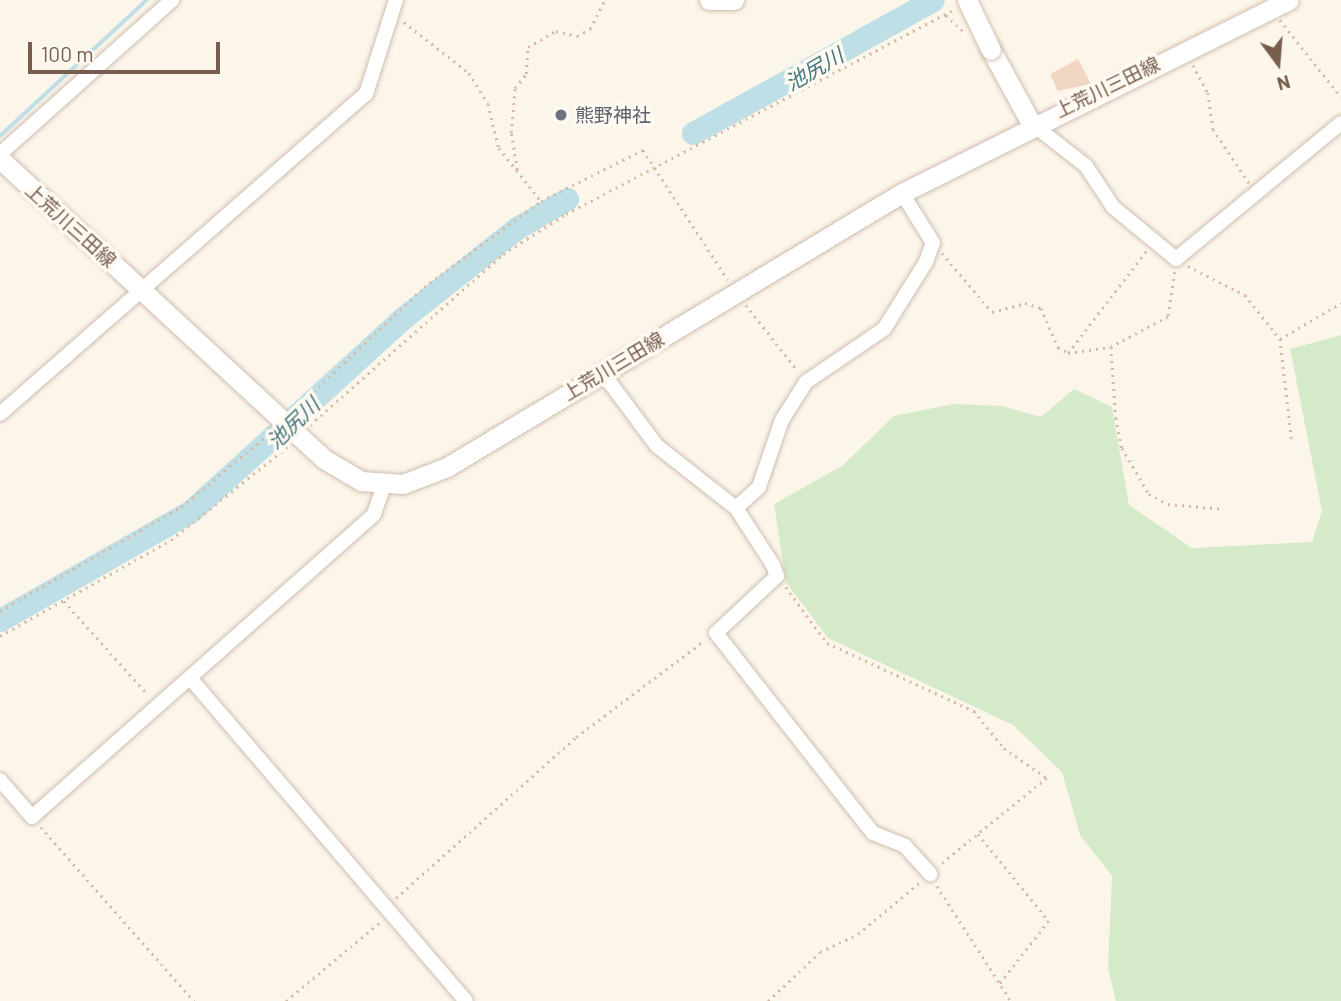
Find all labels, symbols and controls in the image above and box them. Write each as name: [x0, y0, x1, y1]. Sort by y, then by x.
scale bar: [32, 28, 224, 72]
north arrow: [1243, 28, 1313, 98]
text: 100 m: [41, 41, 94, 66]
water label: 池尻川: [780, 42, 848, 96]
street label: 上荒川三田線: [1051, 52, 1163, 122]
text: N: [1275, 71, 1293, 96]
place label: 熊野神社: [575, 104, 651, 126]
marker: 熊野神社: [553, 107, 569, 123]
street label: 上荒川三田線: [21, 178, 121, 272]
street label: 上荒川三田線: [558, 327, 668, 405]
water label: 池尻川: [262, 392, 324, 454]

